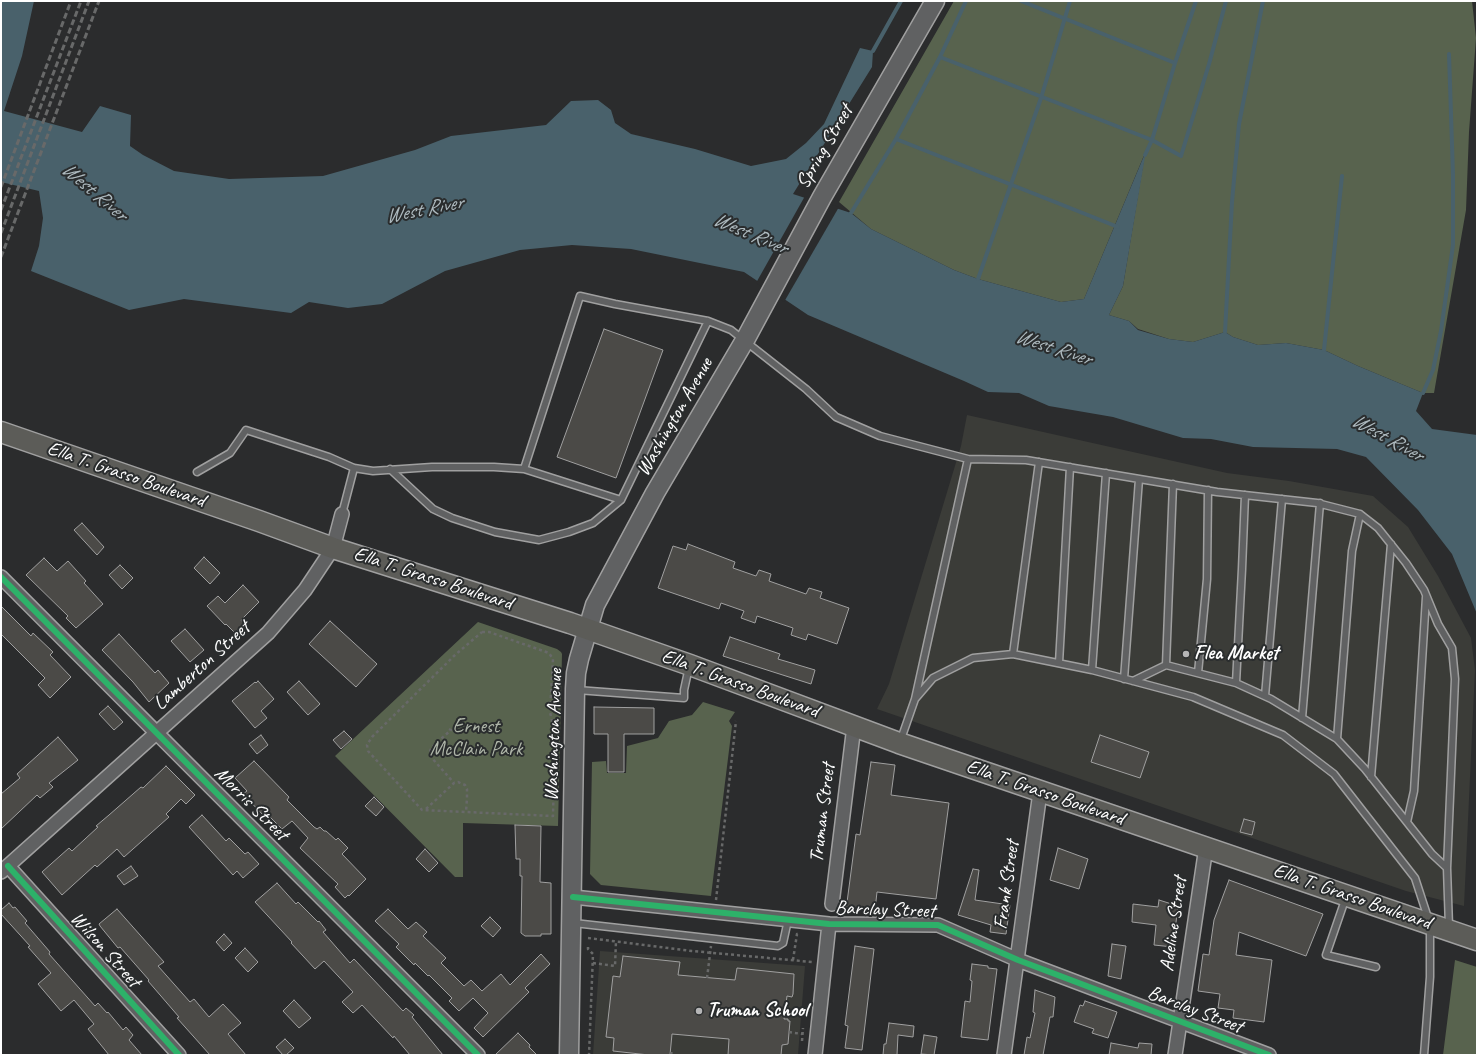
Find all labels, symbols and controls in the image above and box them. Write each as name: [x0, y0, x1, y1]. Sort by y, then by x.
street label: Spring Street: [791, 101, 859, 193]
water label: West River: [56, 157, 132, 227]
water label: West River: [383, 190, 465, 230]
water label: West River: [709, 207, 791, 261]
water label: West River: [1012, 324, 1094, 372]
street label: Washington Avenue: [632, 354, 718, 480]
water label: West River: [1347, 408, 1427, 468]
street label: Ella T. Grasso Boulevard: [44, 437, 208, 513]
street label: Ella T. Grasso Boulevard: [351, 542, 515, 616]
street label: Lamberton Street: [149, 616, 255, 716]
place label: Flea Market: [1194, 642, 1278, 666]
street label: Ella T. Grasso Boulevard: [658, 644, 822, 724]
marker: Flea Market: [1181, 649, 1191, 659]
street label: Washington Avenue: [540, 668, 568, 802]
park label: Ernest McClain Park: [430, 715, 522, 762]
street label: Ella T. Grasso Boulevard: [963, 755, 1127, 831]
street label: Morris Street: [209, 762, 293, 846]
street label: Truman Street: [805, 762, 841, 864]
street label: Frank Street: [989, 839, 1025, 931]
street label: Ella T. Grasso Boulevard: [1270, 859, 1434, 935]
street label: Adeline Street: [1155, 875, 1193, 973]
street label: Barclay Street: [835, 896, 935, 924]
street label: Wilson Street: [65, 907, 145, 993]
street label: Barclay Street: [1144, 981, 1246, 1039]
place label: Truman School: [707, 999, 808, 1023]
marker: Truman School: [694, 1006, 704, 1016]

